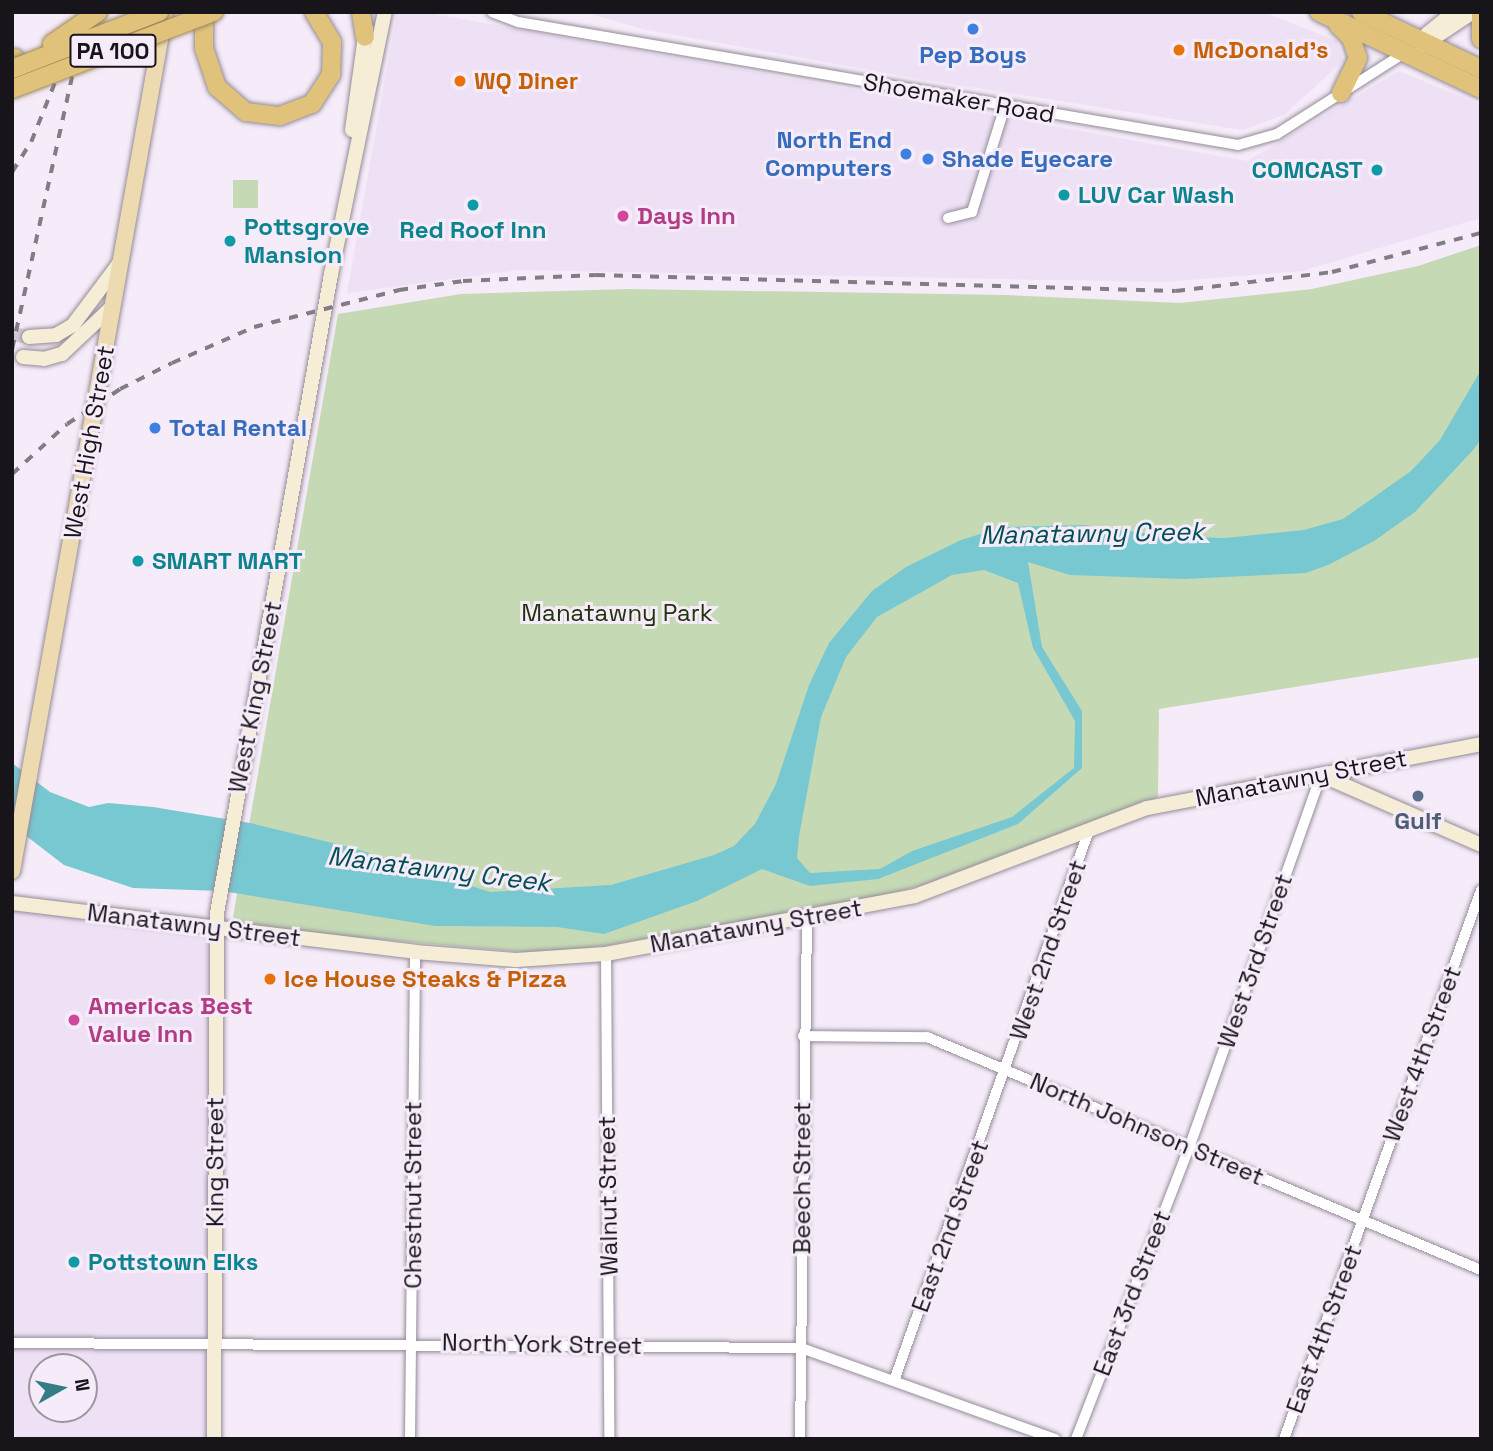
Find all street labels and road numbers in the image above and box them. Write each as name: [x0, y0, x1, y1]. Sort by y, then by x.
road number: PA 100: [69, 32, 157, 70]
street label: Shoemaker Road: [861, 67, 1057, 129]
street label: West High Street: [58, 343, 120, 541]
street label: West King Street: [222, 599, 288, 795]
street label: Manatawny Street: [1193, 743, 1409, 813]
street label: West 2nd Street: [1004, 856, 1092, 1044]
street label: West 3rd Street: [1212, 870, 1298, 1052]
street label: Manatawny Street: [648, 893, 864, 959]
street label: Manatawny Street: [86, 898, 302, 952]
street label: West 4th Street: [1377, 962, 1467, 1146]
street label: North Johnson Street: [1026, 1067, 1268, 1191]
street label: King Street: [201, 1097, 229, 1227]
street label: Chestnut Street: [399, 1101, 427, 1289]
street label: Beech Street: [788, 1102, 816, 1254]
street label: Walnut Street: [592, 1116, 624, 1276]
street label: East 2nd Street: [906, 1136, 994, 1316]
street label: East 3rd Street: [1087, 1206, 1177, 1380]
street label: East 4th Street: [1280, 1241, 1368, 1417]
street label: North York Street: [441, 1328, 643, 1360]

